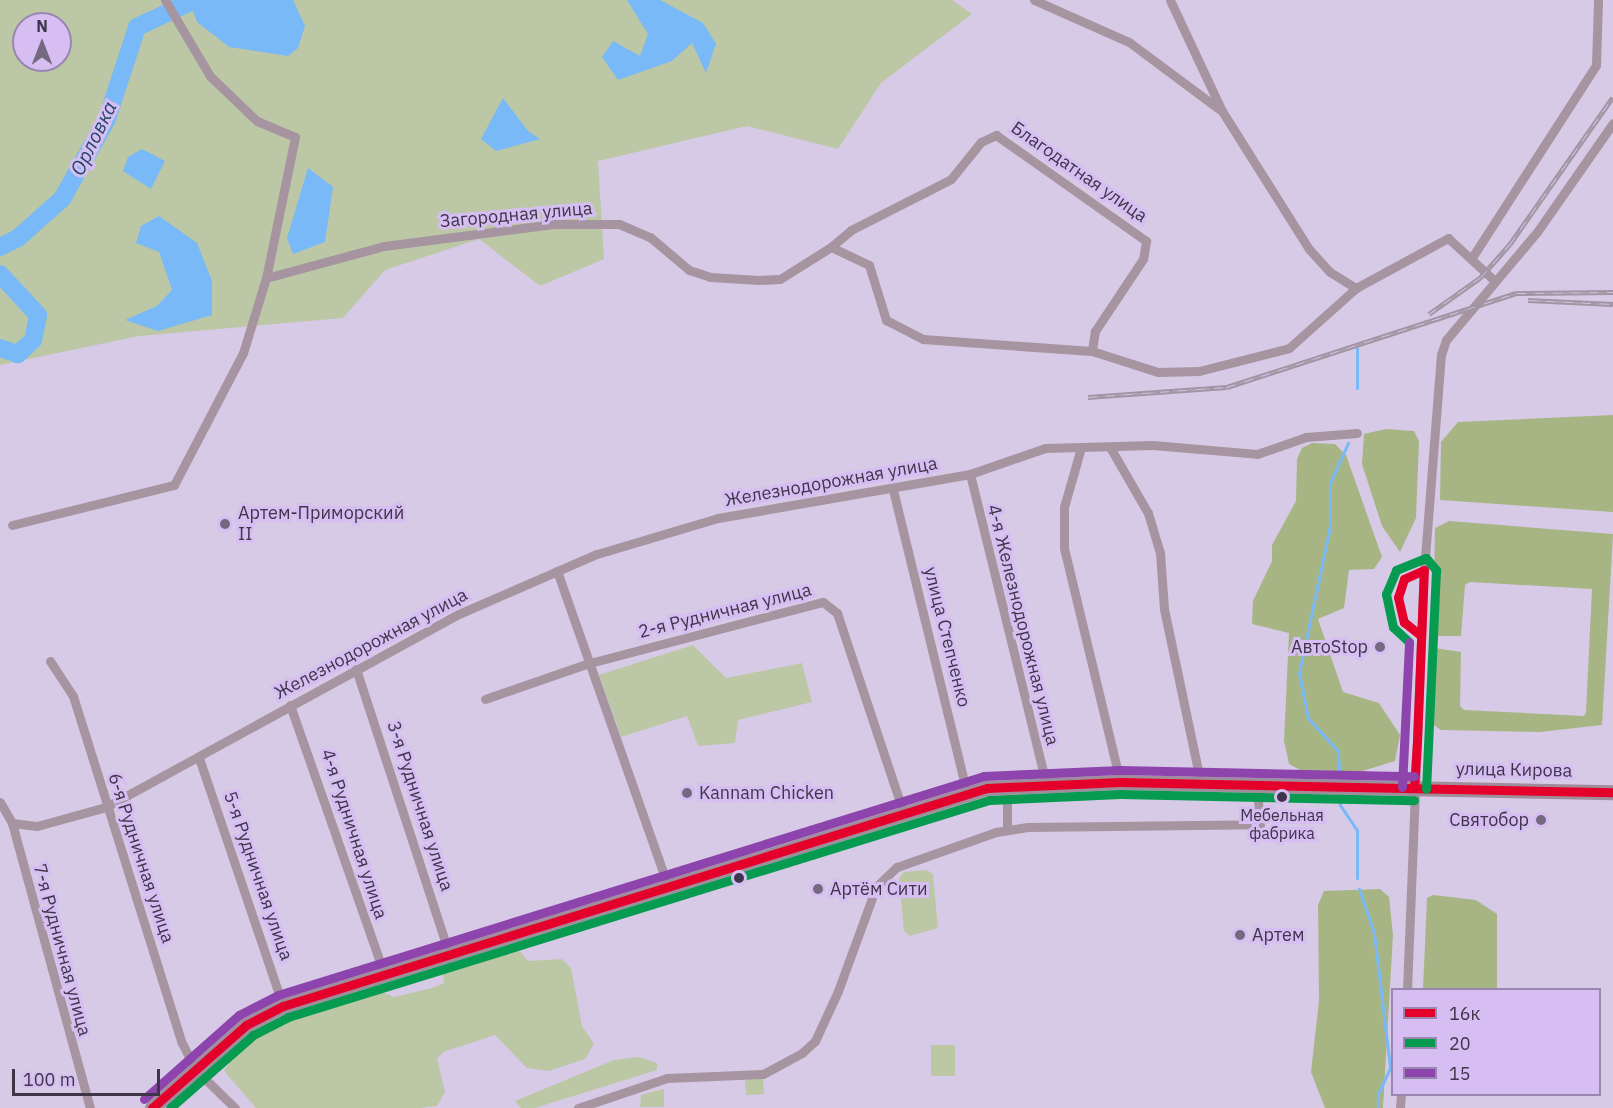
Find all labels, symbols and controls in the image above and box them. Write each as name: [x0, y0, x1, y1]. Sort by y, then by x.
north arrow: [12, 12, 72, 72]
text: N: [36, 16, 48, 36]
water label: Орловка: [65, 97, 121, 179]
street label: Благодатная улица: [1007, 117, 1151, 227]
street label: Загородная улица: [439, 198, 593, 232]
street label: Железнодорожная улица: [723, 453, 939, 511]
street label: 4-я Железнодорожная улица: [983, 502, 1063, 748]
place label: Артем-Приморский II: [238, 503, 404, 546]
marker: Артем-Приморский II: [216, 515, 234, 533]
street label: улица Степченко: [919, 565, 975, 709]
street label: 2-я Рудничная улица: [636, 579, 814, 643]
street label: Железнодорожная улица: [271, 584, 471, 704]
place label: АвтоStop: [1291, 636, 1368, 658]
marker: АвтоStop: [1373, 640, 1387, 654]
street label: 3-я Рудничная улица: [382, 718, 458, 894]
street label: 4-я Рудничная улица: [316, 746, 392, 922]
street label: улица Кирова: [1456, 758, 1572, 782]
street label: 6-я Рудничная улица: [103, 770, 179, 946]
place label: Kannam Chicken: [699, 782, 834, 804]
marker: Kannam Chicken: [680, 786, 694, 800]
street label: 5-я Рудничная улица: [219, 789, 297, 963]
marker: Мебельная фабрика: [1276, 791, 1288, 803]
place label: Мебельная фабрика: [1240, 805, 1324, 843]
place label: Святобор: [1449, 809, 1529, 831]
marker: Святобор: [1534, 813, 1548, 827]
street label: 7-я Рудничная улица: [29, 862, 95, 1038]
unlabelled marker: [733, 872, 745, 884]
place label: Артём Сити: [830, 878, 928, 900]
marker: Артём Сити: [811, 882, 825, 896]
place label: Артем: [1252, 924, 1304, 946]
marker: Артем: [1233, 928, 1247, 942]
legend: [1391, 988, 1601, 1096]
text: 16к: [1449, 1002, 1481, 1025]
text: 20: [1449, 1032, 1471, 1055]
scale bar: [15, 1057, 164, 1095]
text: 15: [1449, 1062, 1471, 1085]
text: 100 m: [23, 1068, 75, 1091]

